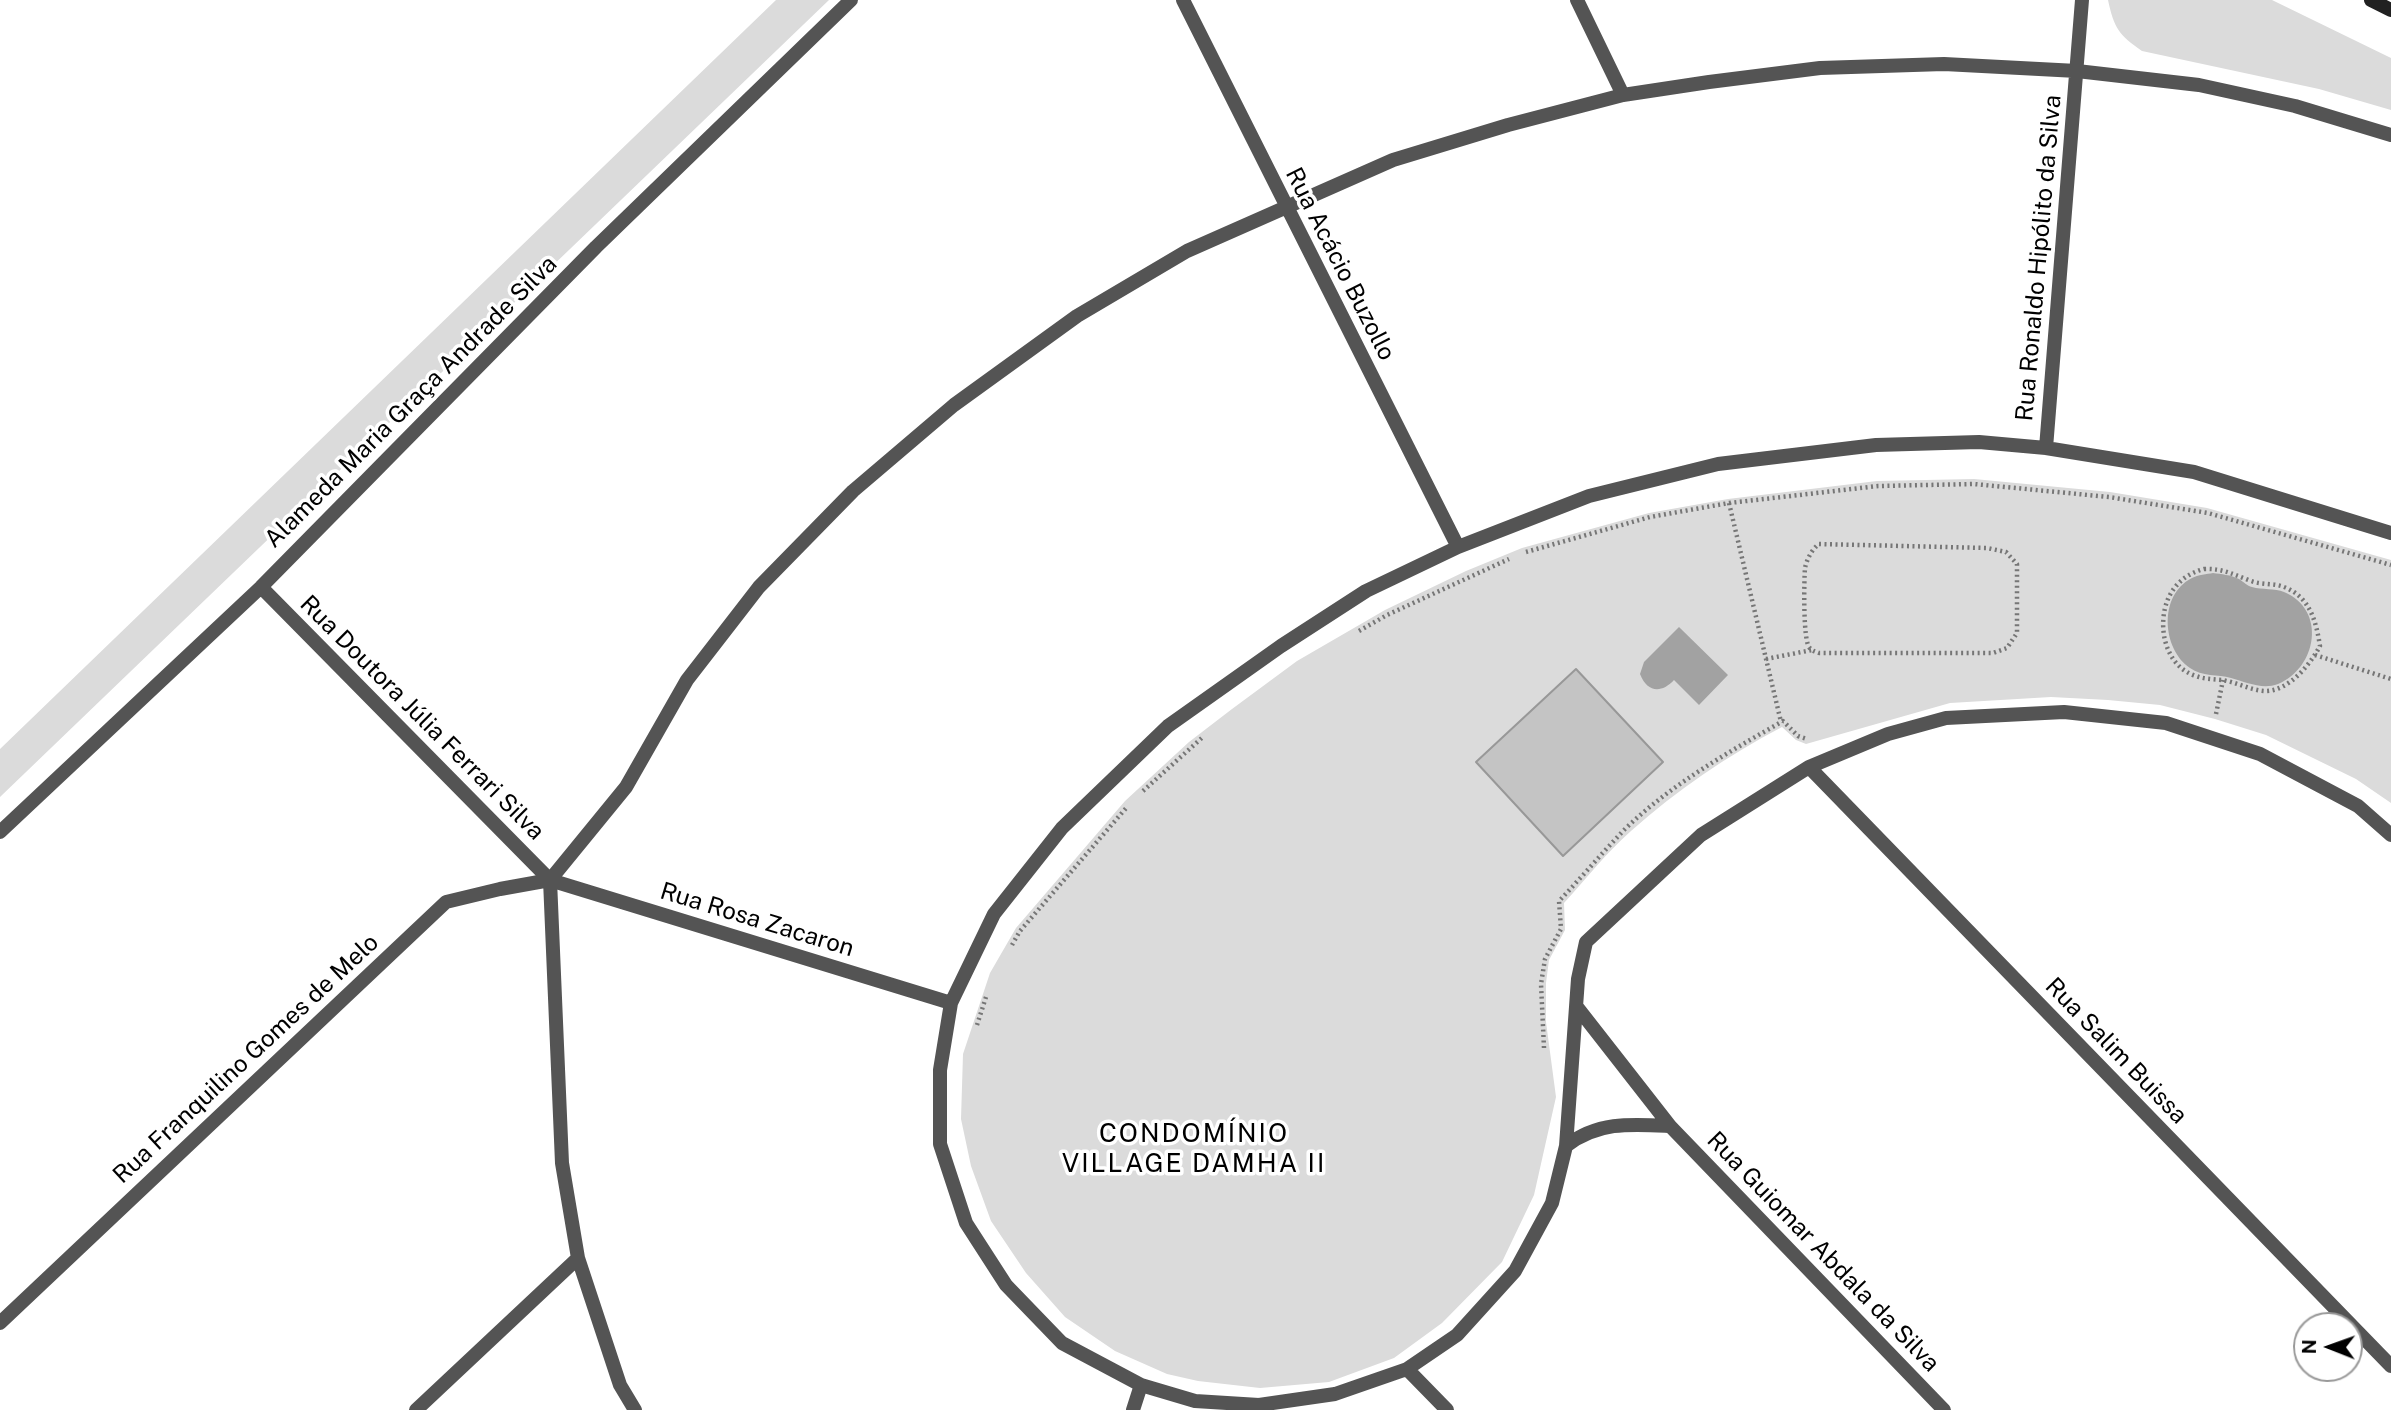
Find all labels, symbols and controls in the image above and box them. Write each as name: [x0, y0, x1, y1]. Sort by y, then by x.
street label: Rua Ronaldo Hipólito da Silva: [2010, 94, 2068, 422]
street label: Rua Acácio Buzollo: [1279, 163, 1401, 365]
street label: Alameda Maria Graça Andrade Silva: [259, 250, 563, 554]
street label: Rua Doutora Júlia Ferrari Silva: [294, 590, 550, 846]
street label: Rua Rosa Zacaron: [657, 877, 857, 963]
street label: Rua Franquilino Gomes de Melo: [107, 928, 385, 1190]
street label: Rua Salim Buissa: [2039, 972, 2193, 1130]
district label: CONDOMÍNIO VILLAGE DAMHA II: [1064, 1118, 1324, 1180]
street label: Rua Guiomar Abdala da Silva: [1701, 1126, 1945, 1378]
north arrow: [2293, 1312, 2363, 1382]
text: N: [2298, 1339, 2320, 1354]

